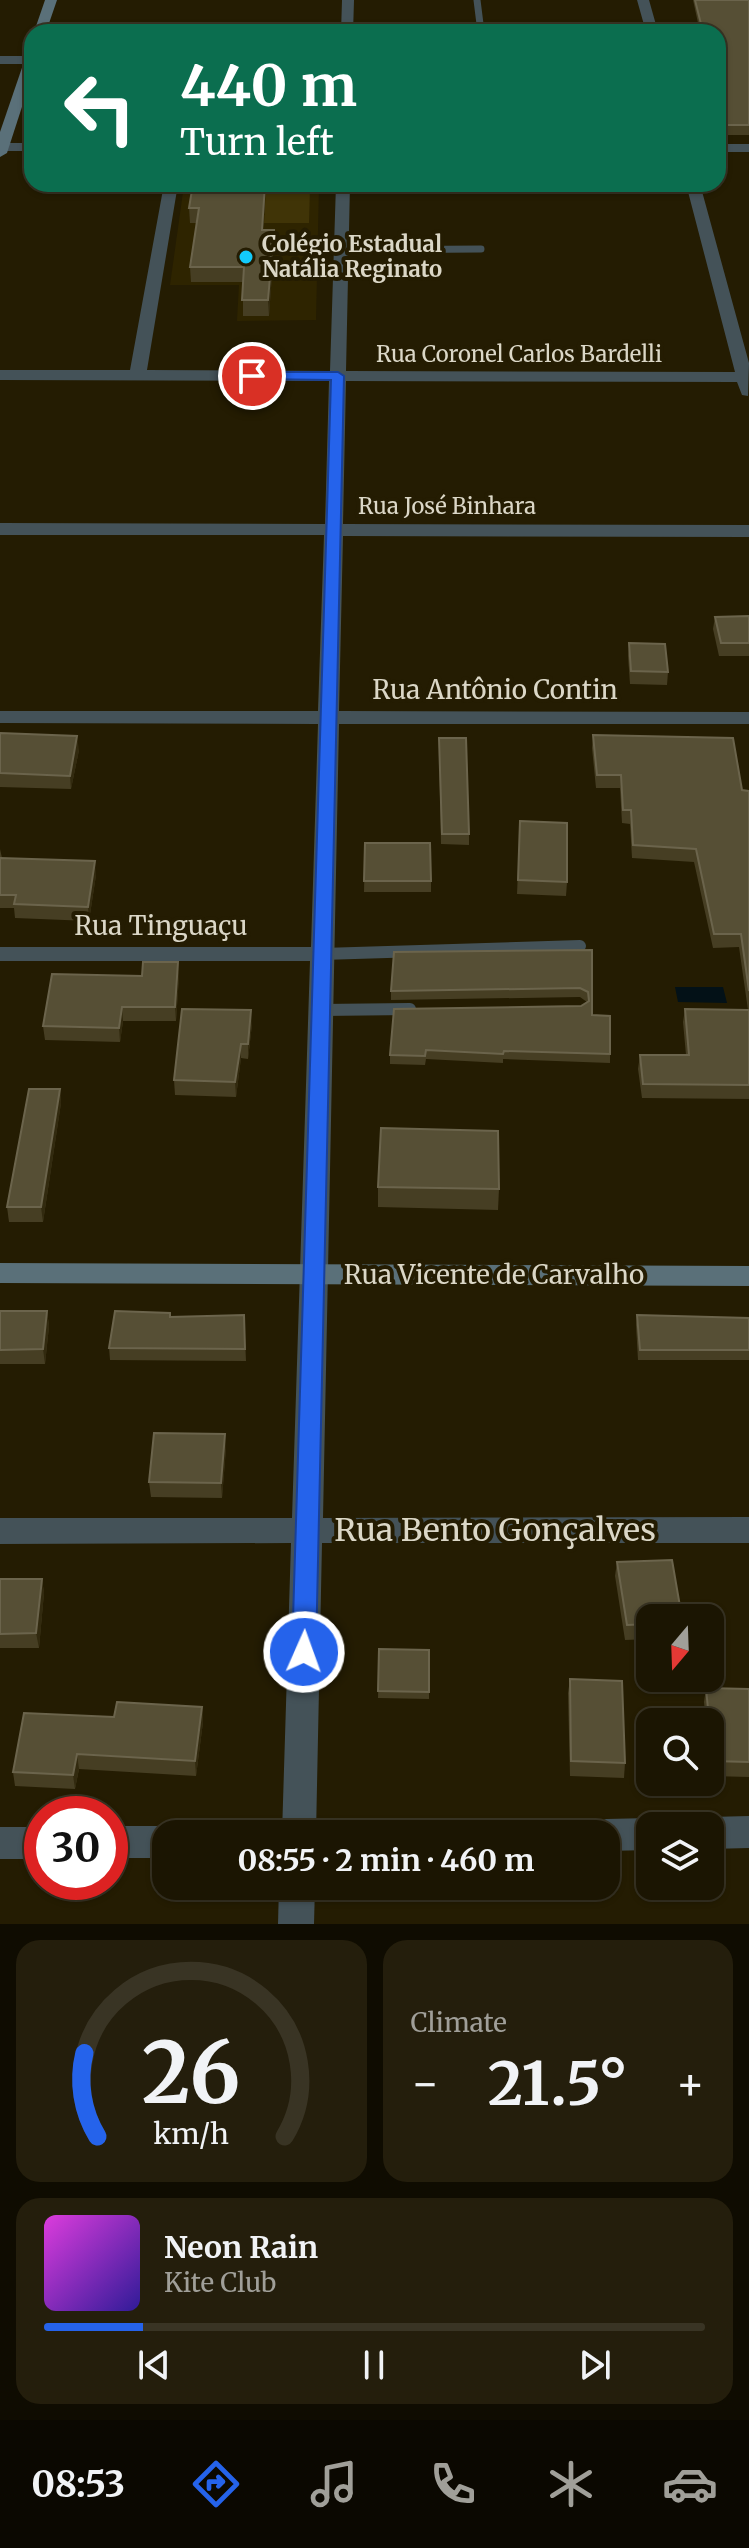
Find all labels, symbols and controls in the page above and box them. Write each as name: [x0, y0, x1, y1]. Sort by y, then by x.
text: 440 m: [180, 51, 357, 121]
icon: left: [48, 56, 152, 160]
text: Turn left: [180, 120, 334, 165]
place label: Colégio Estadual Natália Reginato: [262, 230, 442, 283]
marker: Colégio Estadual Natália Reginato: [237, 248, 255, 266]
street label: Rua Coronel Carlos Bardelli: [376, 340, 662, 368]
pin: [218, 342, 286, 410]
icon: arrive: [230, 354, 274, 398]
street label: Rua José Binhara: [358, 492, 536, 520]
street label: Rua Antônio Contin: [372, 673, 618, 706]
street label: Rua Tinguaçu: [74, 909, 248, 942]
street label: Rua Vicente de Carvalho: [344, 1258, 644, 1291]
street label: Rua Bento Gonçalves: [334, 1510, 656, 1550]
north arrow: [636, 1604, 724, 1692]
map controls: [636, 1604, 724, 1900]
position arrow: [262, 1610, 346, 1694]
button: search: [636, 1708, 724, 1796]
speed limit sign: 30: [24, 1796, 128, 1900]
button: layers: [636, 1812, 724, 1900]
text: 08:55 · 2 min · 460 m: [238, 1841, 534, 1879]
text: Climate: [411, 2006, 507, 2039]
text: 26: [142, 2021, 241, 2126]
text: 21.5°: [488, 2046, 628, 2121]
text: −: [411, 2056, 440, 2111]
text: +: [676, 2056, 705, 2111]
text: km/h: [153, 2116, 229, 2152]
text: Neon Rain: [164, 2228, 318, 2266]
text: Kite Club: [164, 2266, 276, 2299]
icon: previous: [132, 2343, 176, 2387]
icon: pause: [352, 2343, 396, 2387]
icon: next: [573, 2343, 617, 2387]
icon: directions: [188, 2456, 244, 2512]
icon: music: [306, 2456, 362, 2512]
icon: phone: [425, 2456, 481, 2512]
icon: climate: [543, 2456, 599, 2512]
icon: car: [662, 2456, 718, 2512]
text: 08:53: [31, 2462, 125, 2507]

